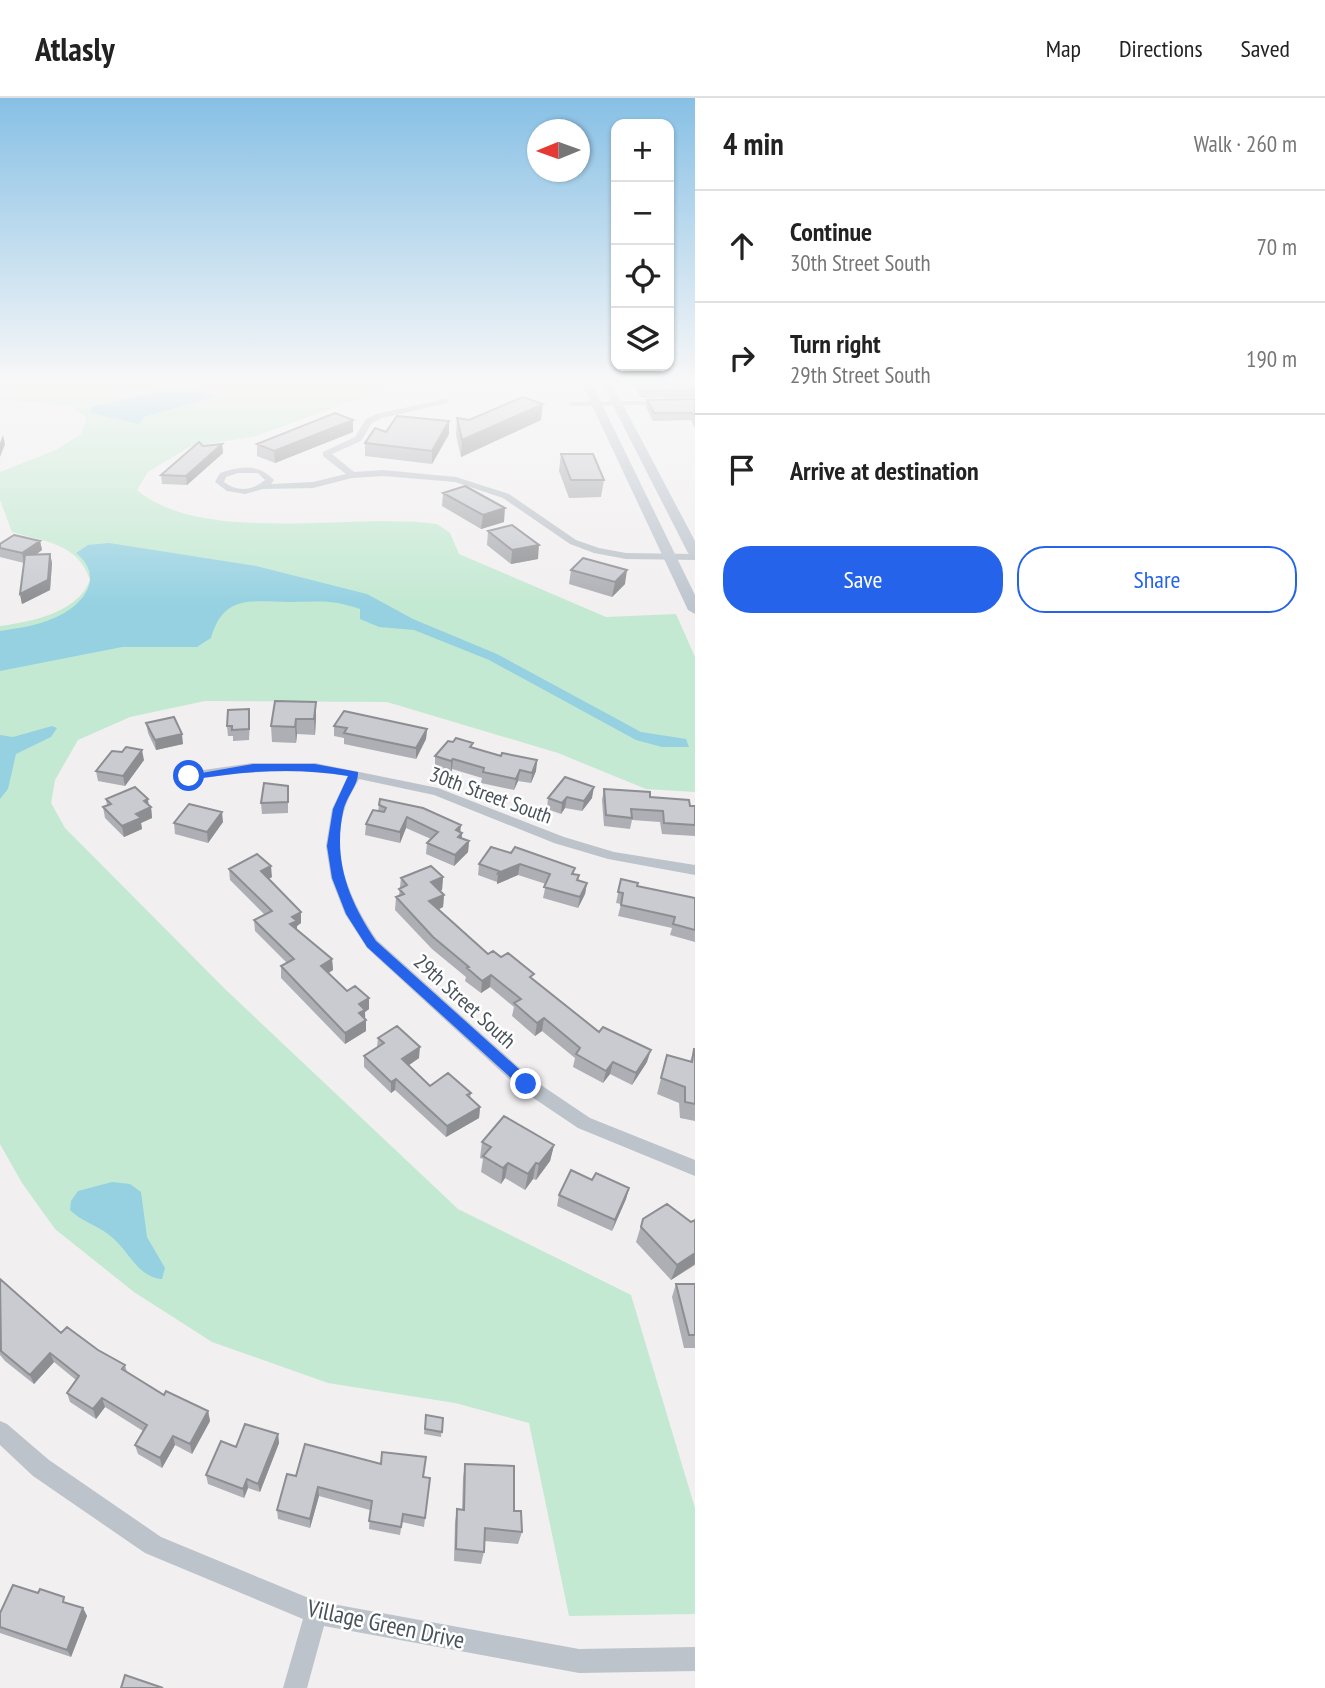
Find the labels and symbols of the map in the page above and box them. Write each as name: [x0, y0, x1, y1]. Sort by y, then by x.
north arrow: [527, 119, 590, 182]
route start: [173, 760, 204, 791]
street label: 30th Street South: [426, 760, 556, 830]
street label: 29th Street South: [408, 948, 522, 1054]
route end: [510, 1068, 541, 1099]
street label: Village Green Drive: [304, 1592, 467, 1656]

